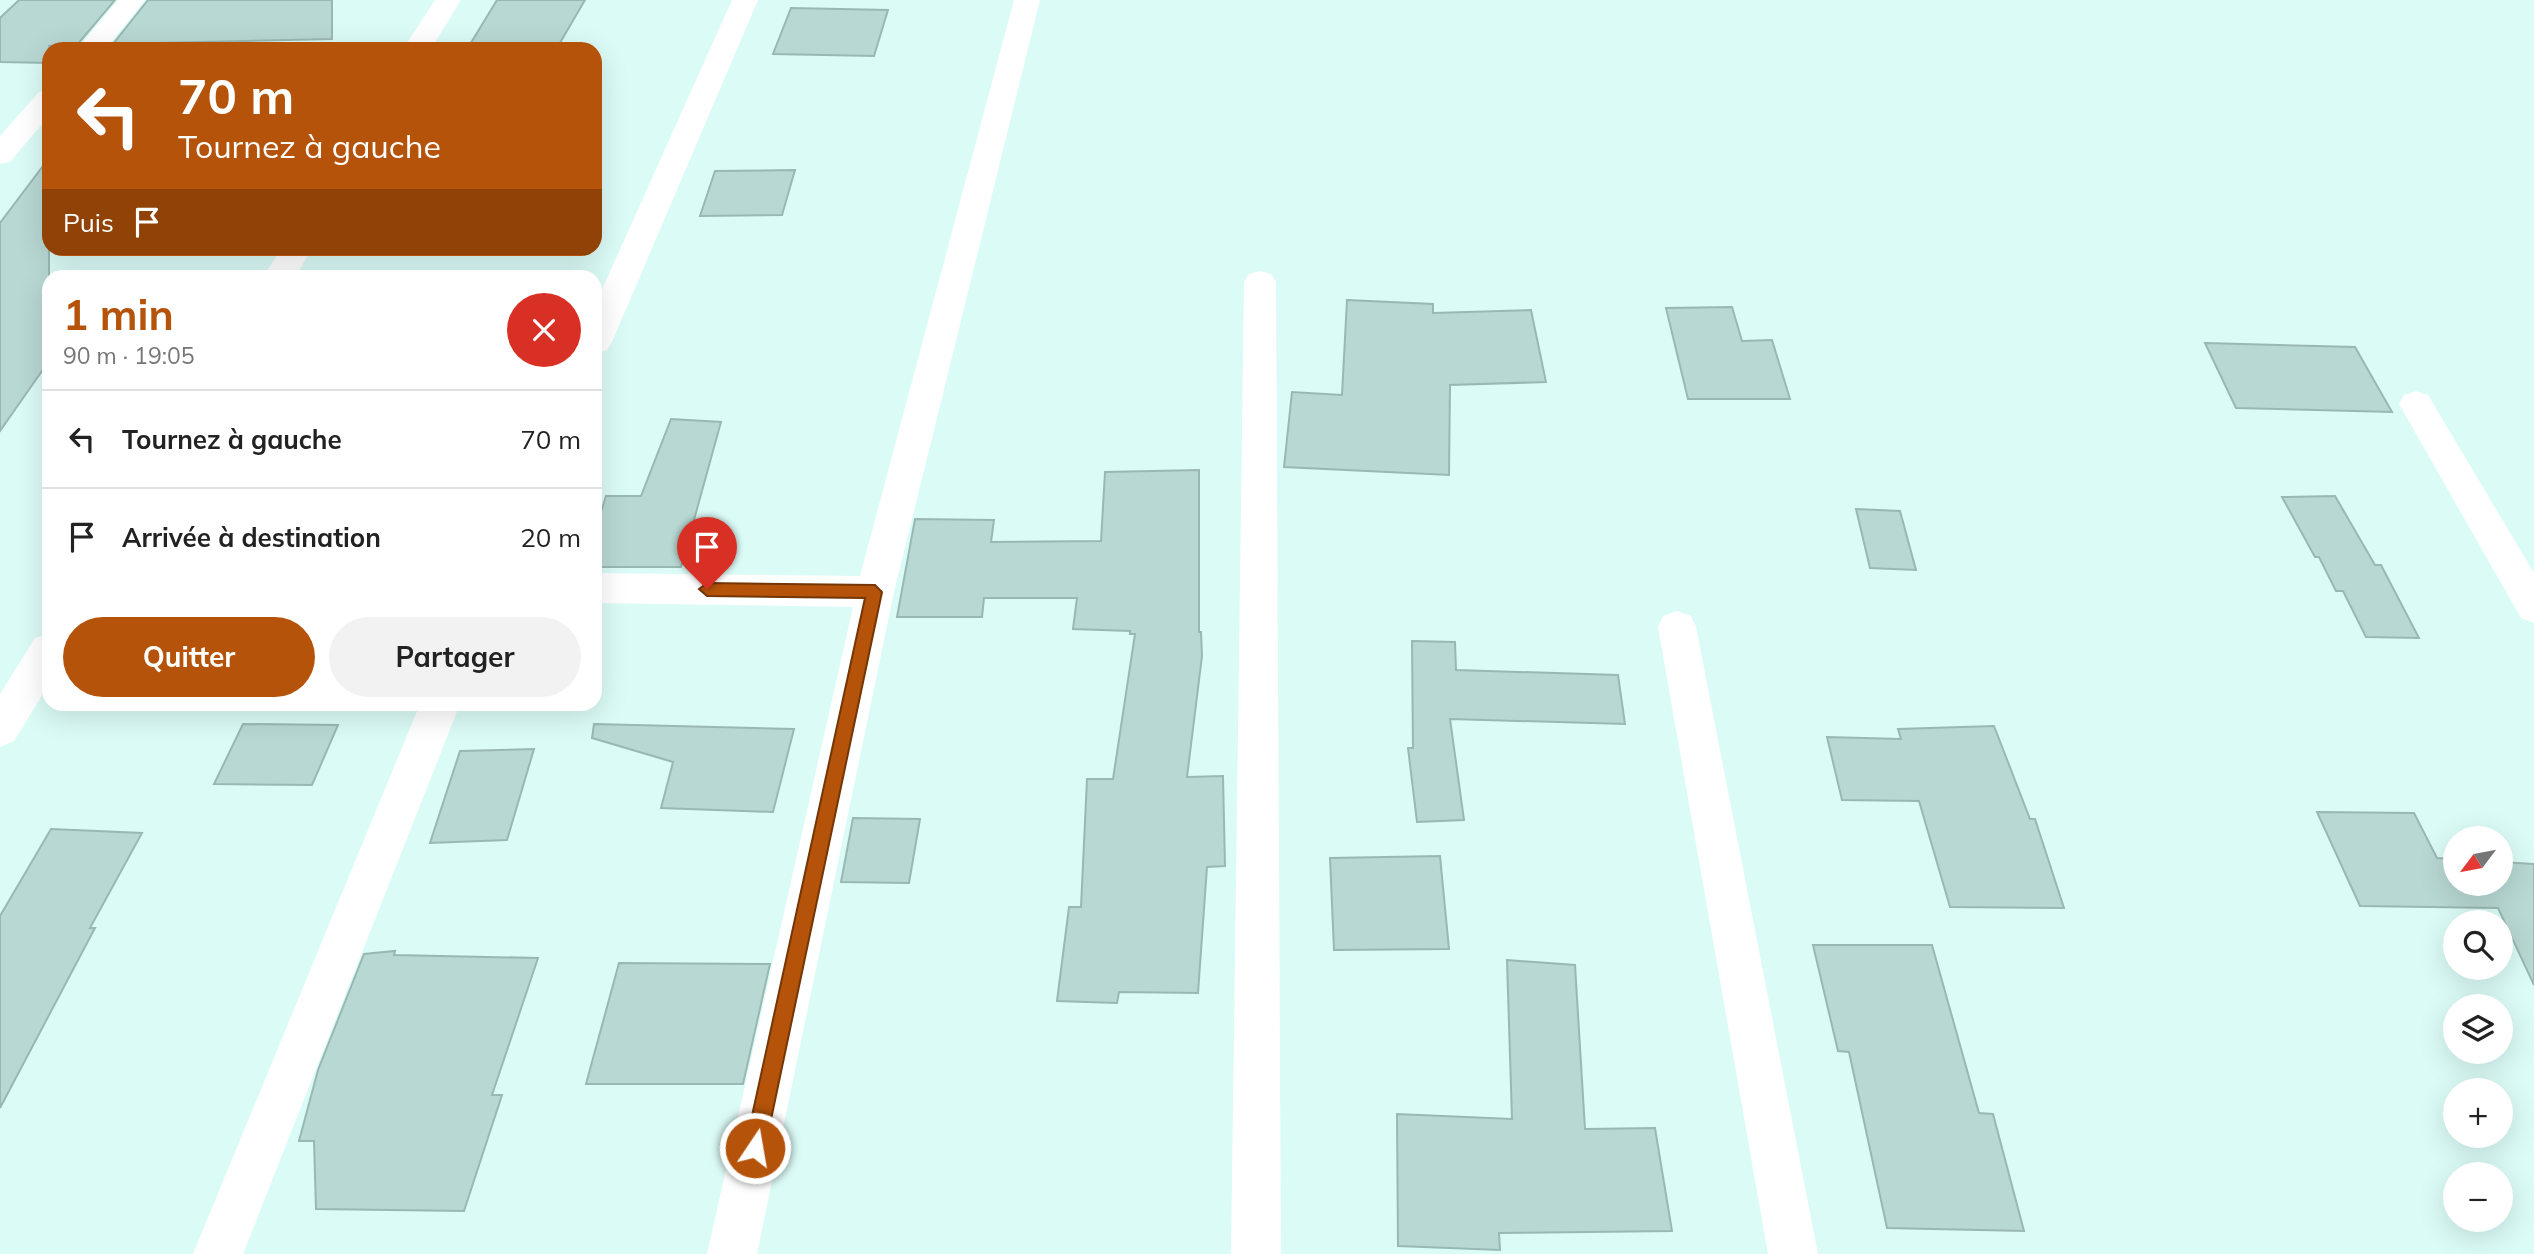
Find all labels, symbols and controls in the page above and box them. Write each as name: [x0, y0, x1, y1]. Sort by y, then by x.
text: 70 m: [178, 65, 294, 126]
icon: left: [63, 70, 154, 161]
text: Tournez à gauche: [178, 126, 441, 166]
icon: arrive: [128, 203, 166, 241]
text: Puis: [63, 206, 114, 239]
text: 1 min: [63, 288, 174, 341]
button: close: [507, 293, 581, 367]
text: 90 m · 19:05: [63, 341, 195, 370]
icon: left: [63, 420, 101, 458]
text: Tournez à gauche: [122, 423, 342, 456]
text: 70 m: [520, 423, 581, 456]
pin: [677, 517, 737, 589]
icon: arrive: [63, 518, 101, 556]
text: Arrivée à destination: [122, 521, 381, 554]
text: 20 m: [520, 521, 581, 554]
icon: arrive: [688, 528, 726, 566]
button: Quitter: [63, 617, 315, 697]
button: Partager: [329, 617, 581, 697]
north arrow: [2443, 826, 2513, 896]
map controls: [2443, 826, 2513, 1232]
button: search: [2443, 910, 2513, 980]
button: layers: [2443, 994, 2513, 1064]
button: +: [2443, 1078, 2513, 1148]
position arrow: [718, 1111, 792, 1185]
button: −: [2443, 1162, 2513, 1232]

